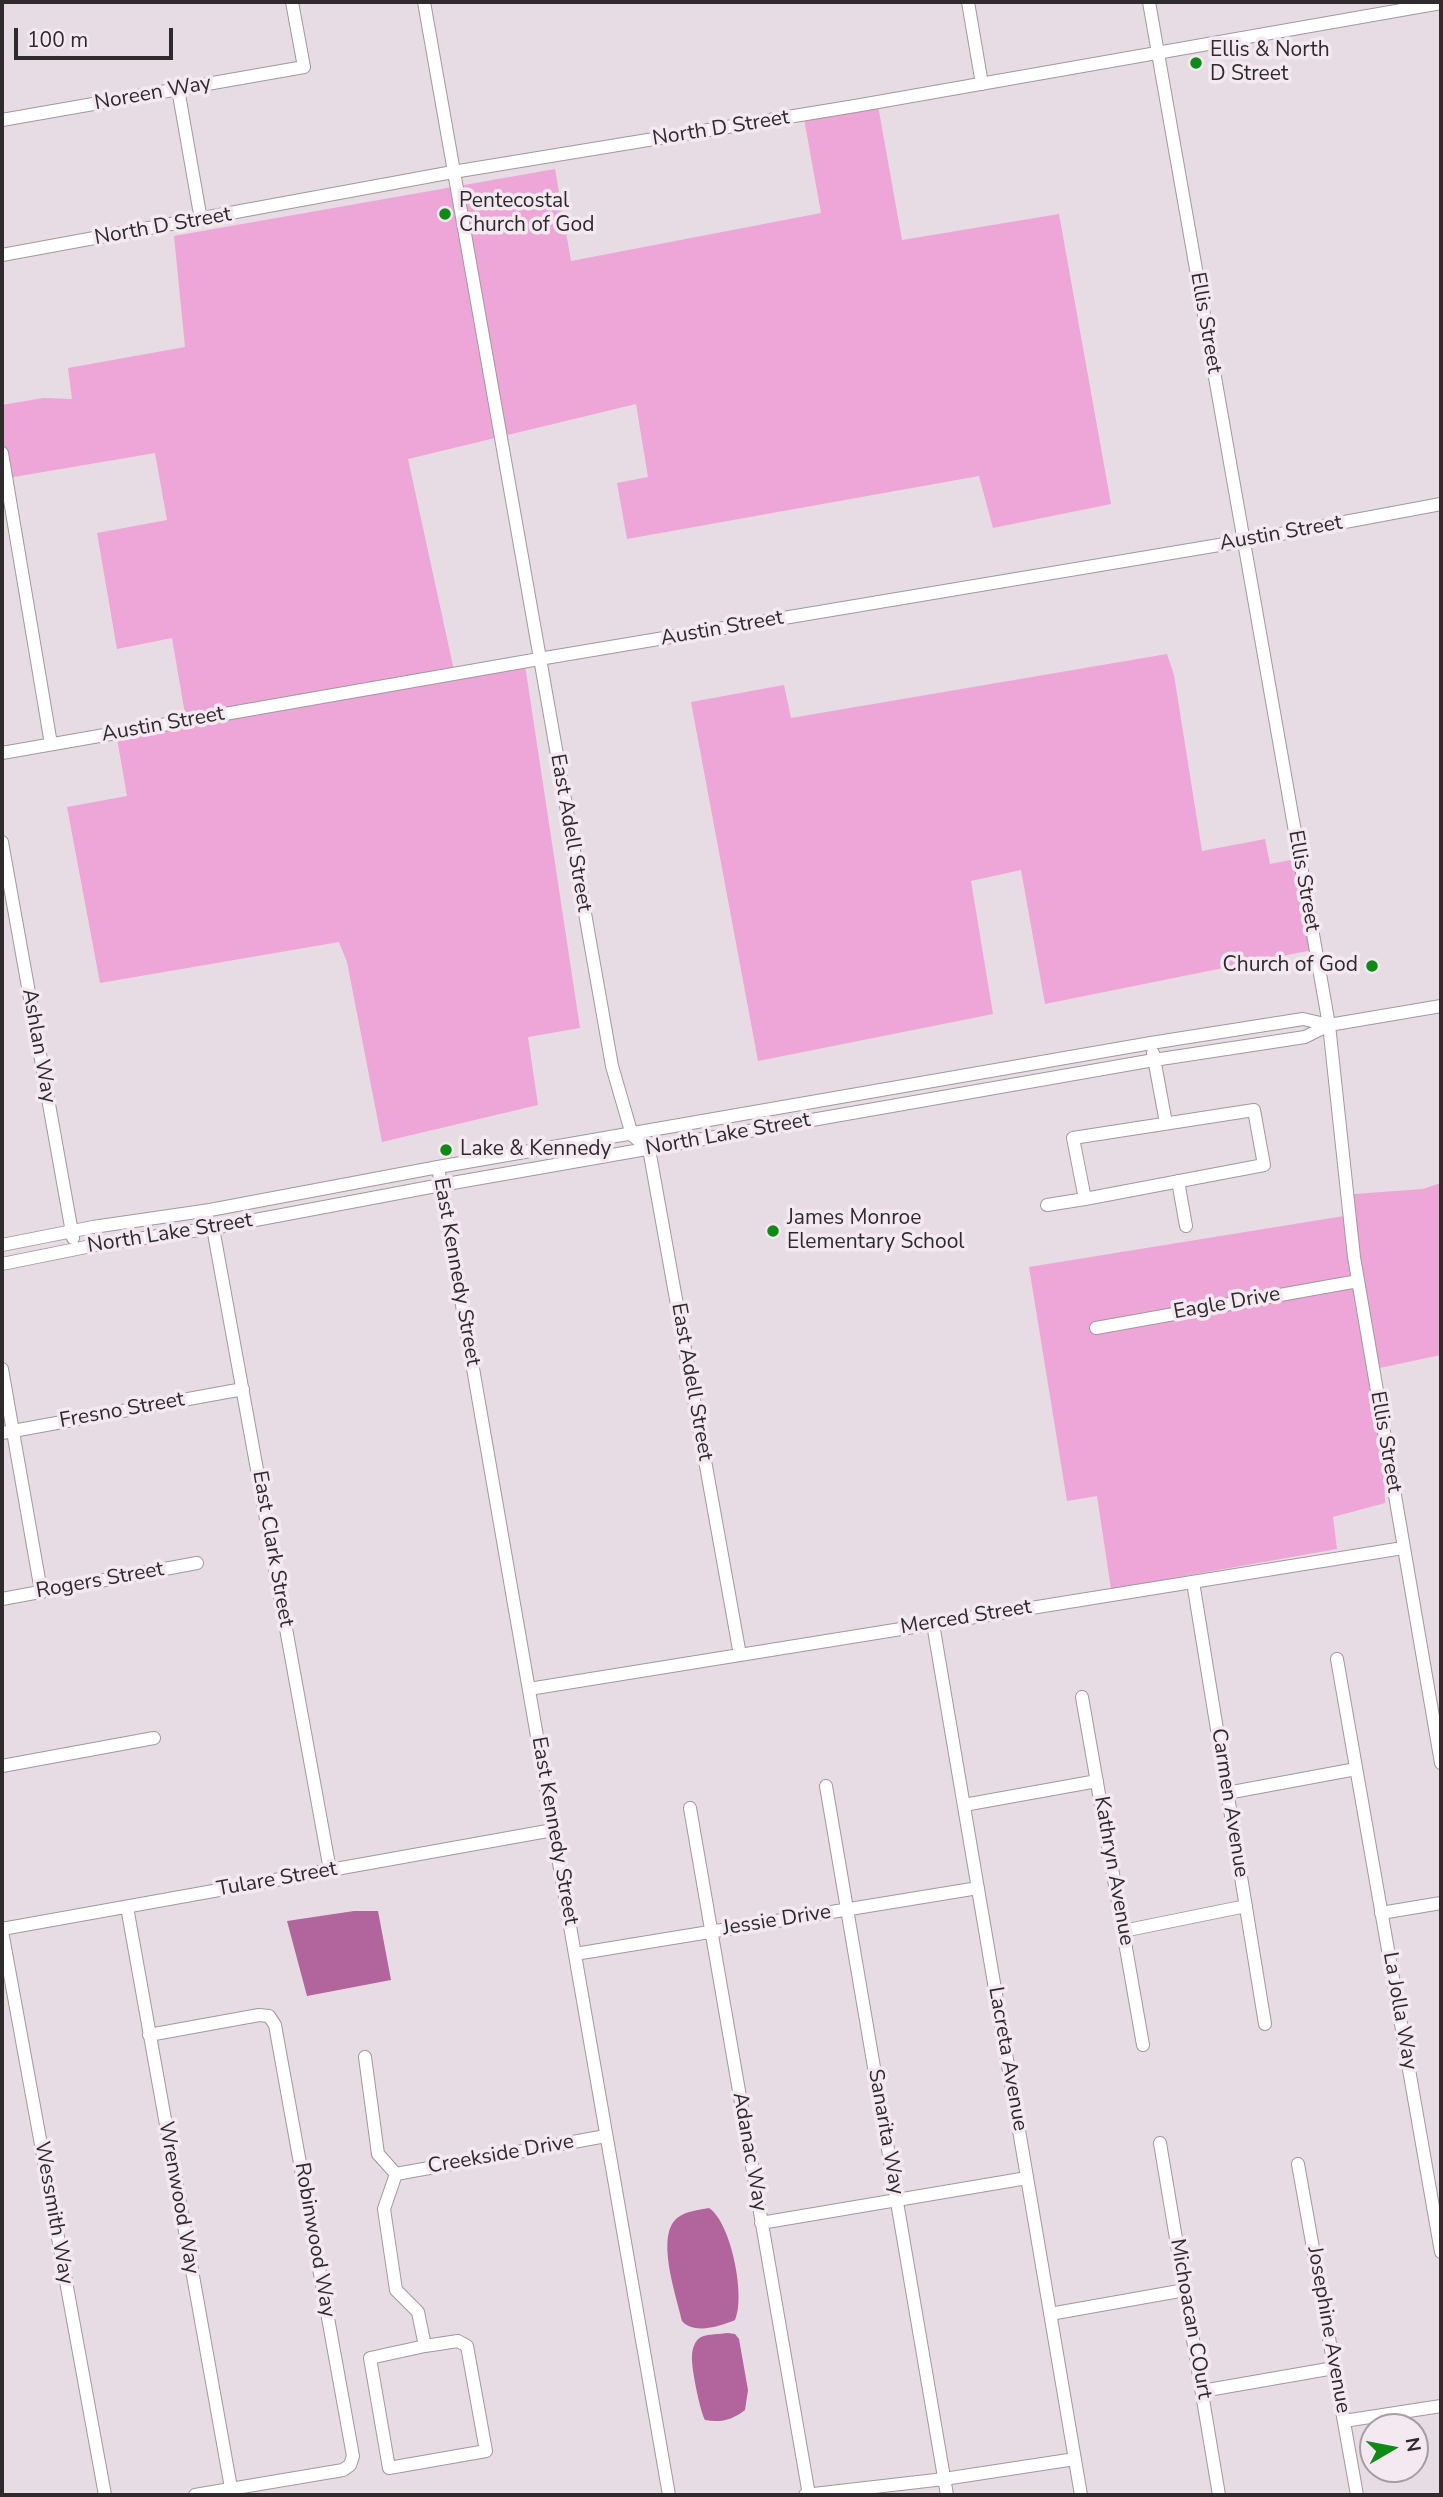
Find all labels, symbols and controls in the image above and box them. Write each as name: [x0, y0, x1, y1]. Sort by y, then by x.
scale bar: [18, 14, 177, 58]
text: 100 m: [27, 26, 88, 54]
place label: Ellis & North D Street: [1210, 38, 1330, 88]
marker: Ellis & North D Street: [1188, 55, 1204, 71]
street label: Noreen Way: [93, 71, 213, 117]
street label: North D Street: [651, 106, 791, 152]
place label: Pentecostal Church of God: [459, 189, 594, 239]
street label: North D Street: [93, 203, 233, 251]
marker: Pentecostal Church of God: [437, 206, 453, 222]
street label: Ellis Street: [1184, 270, 1226, 376]
street label: Austin Street: [1218, 511, 1344, 557]
street label: Austin Street: [659, 606, 785, 652]
street label: Austin Street: [100, 702, 226, 748]
street label: East Adell Street: [544, 752, 596, 914]
street label: Ellis Street: [1282, 828, 1324, 934]
place label: Church of God: [1223, 953, 1358, 979]
marker: Church of God: [1364, 958, 1380, 974]
street label: Ashlan Way: [16, 987, 60, 1105]
street label: North Lake Street: [644, 1108, 812, 1162]
place label: Lake & Kennedy: [460, 1137, 611, 1163]
marker: Lake & Kennedy: [438, 1142, 454, 1158]
street label: East Kennedy Street: [427, 1176, 485, 1368]
place label: James Monroe Elementary School: [787, 1206, 965, 1256]
street label: North Lake Street: [86, 1209, 254, 1259]
marker: James Monroe Elementary School: [765, 1223, 781, 1239]
street label: Eagle Drive: [1172, 1282, 1282, 1326]
street label: East Adell Street: [665, 1301, 717, 1463]
street label: Fresno Street: [58, 1388, 186, 1434]
street label: Ellis Street: [1364, 1389, 1406, 1495]
street label: East Clark Street: [246, 1469, 298, 1629]
street label: Rogers Street: [34, 1557, 166, 1605]
street label: Merced Street: [899, 1595, 1033, 1641]
street label: Carmen Avenue: [1205, 1727, 1253, 1879]
street label: East Kennedy Street: [525, 1735, 583, 1927]
street label: Kathryn Avenue: [1087, 1794, 1139, 1948]
street label: Tulare Street: [215, 1857, 339, 1903]
street label: Jessie Drive: [721, 1900, 833, 1942]
street label: La Jolla Way: [1376, 1950, 1422, 2072]
street label: Lacreta Avenue: [982, 1985, 1032, 2133]
street label: Sanarita Way: [862, 2067, 908, 2197]
street label: Adanac Way: [726, 2090, 772, 2214]
street label: Wrenwood Way: [152, 2120, 204, 2276]
street label: Creekside Drive: [426, 2130, 576, 2180]
street label: Wessmith Way: [28, 2140, 78, 2286]
street label: Robinwood Way: [288, 2161, 340, 2319]
street label: Michoacan COurt: [1163, 2237, 1217, 2401]
street label: Josephine Avenue: [1301, 2245, 1355, 2415]
north arrow: [1359, 2413, 1429, 2483]
text: N: [1399, 2435, 1427, 2454]

